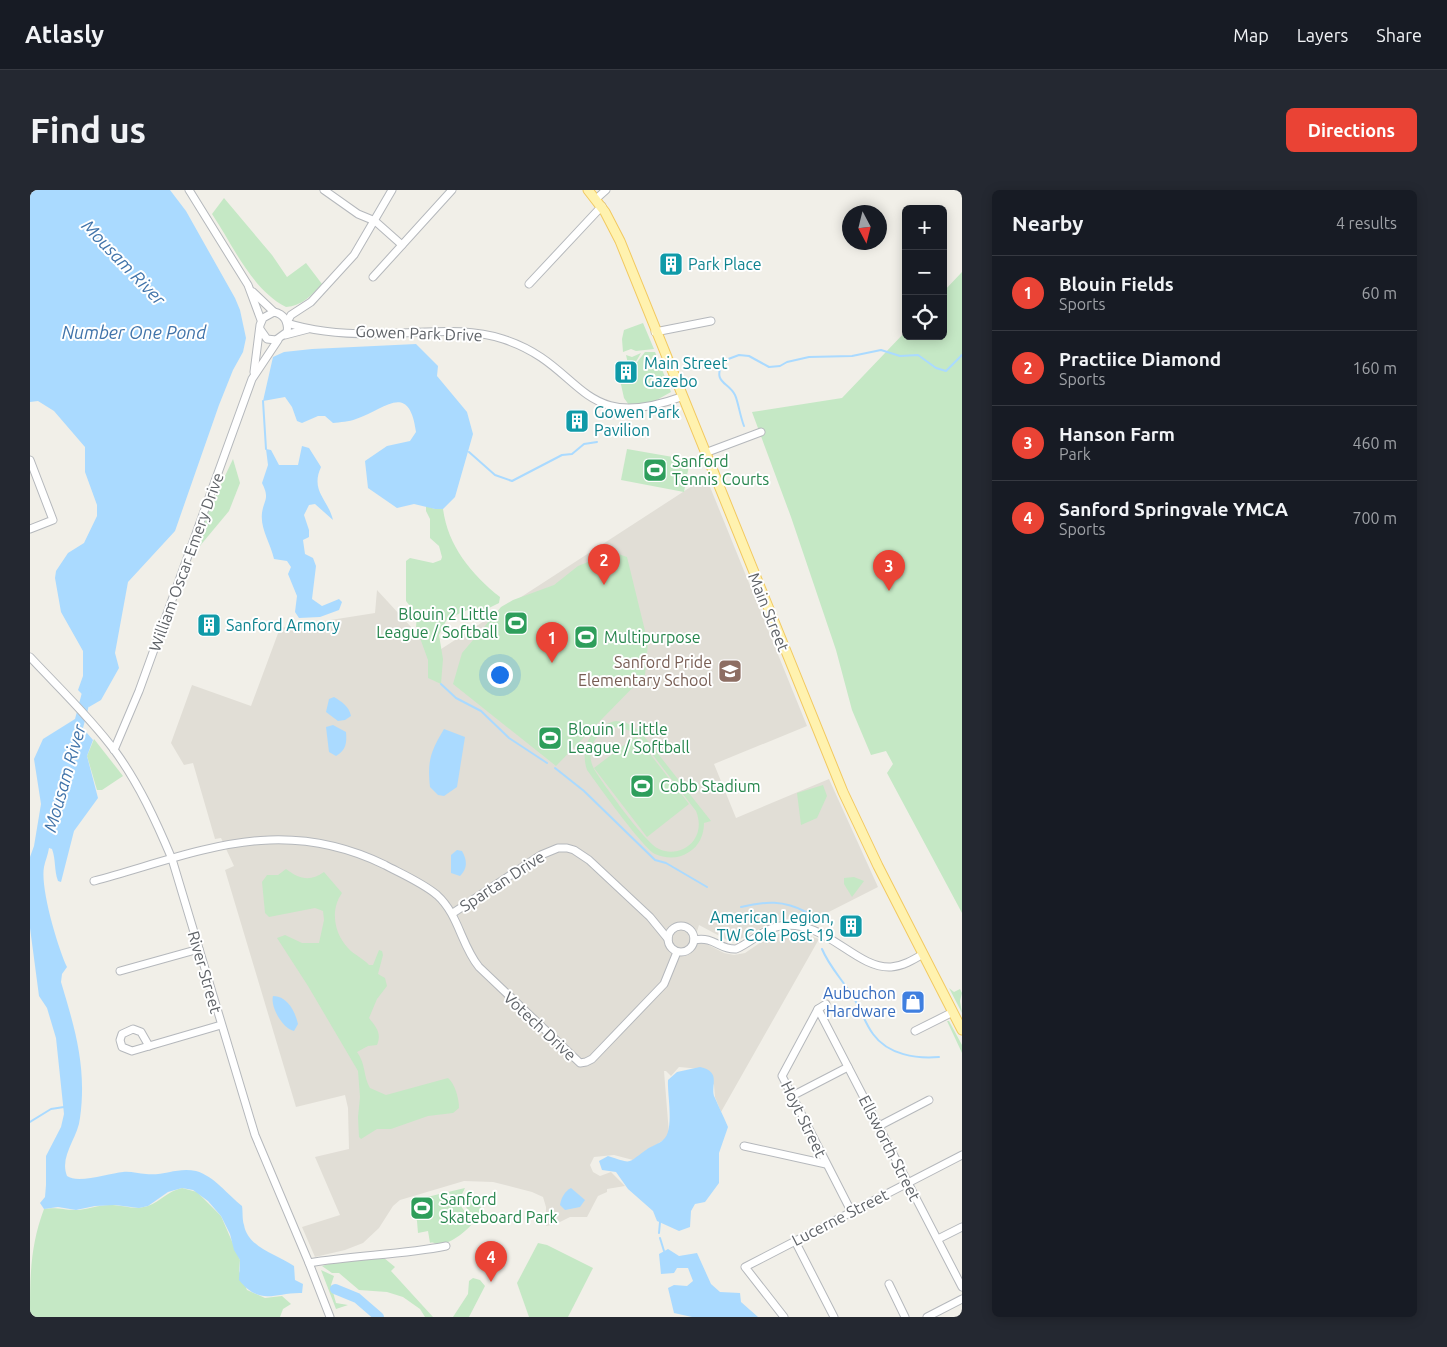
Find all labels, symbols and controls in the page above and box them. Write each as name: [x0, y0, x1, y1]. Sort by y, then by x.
text: Atlasly: [25, 21, 104, 48]
text: Map: [1233, 25, 1269, 45]
text: Layers: [1297, 25, 1348, 45]
text: Share: [1376, 25, 1422, 45]
button: Directions: [1286, 108, 1417, 152]
text: Find us: [30, 110, 146, 150]
north arrow: [842, 205, 887, 250]
map controls: [902, 205, 947, 340]
button: +: [902, 205, 947, 250]
text: Nearby: [1012, 211, 1083, 235]
text: 4 results: [1336, 214, 1397, 232]
water label: Mousam River: [78, 215, 171, 310]
button: −: [902, 250, 947, 295]
building icon: Park Place: [658, 251, 684, 277]
place label: Park Place: [688, 255, 762, 273]
text: Blouin Fields: [1059, 273, 1174, 295]
text: 1: [1023, 284, 1033, 302]
text: 60 m: [1361, 284, 1397, 302]
button: locate: [902, 295, 947, 340]
text: Sports: [1059, 295, 1105, 313]
water label: Number One Pond: [62, 322, 207, 342]
street label: Gowen Park Drive: [355, 322, 483, 344]
text: Practiice Diamond: [1059, 348, 1221, 370]
place label: Main Street Gazebo: [644, 354, 728, 390]
building icon: Main Street Gazebo: [613, 359, 639, 385]
text: 2: [1023, 359, 1033, 377]
text: 160 m: [1352, 359, 1397, 377]
text: Sports: [1059, 370, 1105, 388]
place label: Gowen Park Pavilion: [594, 403, 680, 439]
building icon: Gowen Park Pavilion: [564, 408, 590, 434]
text: Hanson Farm: [1059, 423, 1175, 445]
text: 3: [1023, 434, 1033, 452]
text: 460 m: [1352, 434, 1397, 452]
text: Park: [1059, 445, 1091, 463]
place label: Sanford Tennis Courts: [672, 452, 769, 488]
sports icon: Sanford Tennis Courts: [642, 457, 668, 483]
street label: William Oscar Emery Drive: [145, 470, 227, 654]
text: Sanford Springvale YMCA: [1059, 498, 1288, 520]
text: 4: [1023, 509, 1033, 527]
text: 700 m: [1352, 509, 1397, 527]
text: Sports: [1059, 520, 1105, 538]
pin: 2: [588, 544, 620, 585]
pin: 3: [873, 550, 905, 591]
street label: Main Street: [745, 570, 793, 655]
place label: Blouin 2 Little League / Softball: [376, 605, 498, 641]
sports icon: Blouin 2 Little League / Softball: [503, 610, 529, 636]
building icon: Sanford Armory: [196, 612, 222, 638]
place label: Sanford Armory: [226, 616, 340, 634]
pin: 1: [536, 622, 568, 663]
sports icon: Multipurpose: [573, 624, 599, 650]
place label: Multipurpose: [604, 628, 700, 646]
place label: Sanford Pride Elementary School: [578, 653, 712, 689]
school or university icon: Sanford Pride Elementary School: [717, 658, 743, 684]
your location: [487, 662, 513, 688]
place label: Blouin 1 Little League / Softball: [568, 720, 690, 756]
water label: Mousam River: [39, 721, 89, 834]
sports icon: Blouin 1 Little League / Softball: [537, 725, 563, 751]
sports icon: Cobb Stadium: [629, 773, 655, 799]
place label: Cobb Stadium: [660, 777, 761, 795]
street label: Spartan Drive: [456, 847, 548, 915]
place label: American Legion, TW Cole Post 19: [710, 908, 834, 944]
building icon: American Legion, TW Cole Post 19: [838, 913, 864, 939]
street label: River Street: [185, 929, 226, 1016]
place label: Aubuchon Hardware: [823, 984, 896, 1020]
street label: Votech Drive: [500, 988, 580, 1064]
shop icon: Aubuchon Hardware: [900, 989, 926, 1015]
street label: Hoyt Street: [778, 1078, 831, 1161]
street label: Ellsworth Street: [856, 1092, 925, 1204]
street label: Lucerne Street: [789, 1185, 892, 1249]
place label: Sanford Skateboard Park: [440, 1190, 558, 1226]
sports icon: Sanford Skateboard Park: [409, 1195, 435, 1221]
pin: 4: [475, 1241, 507, 1282]

